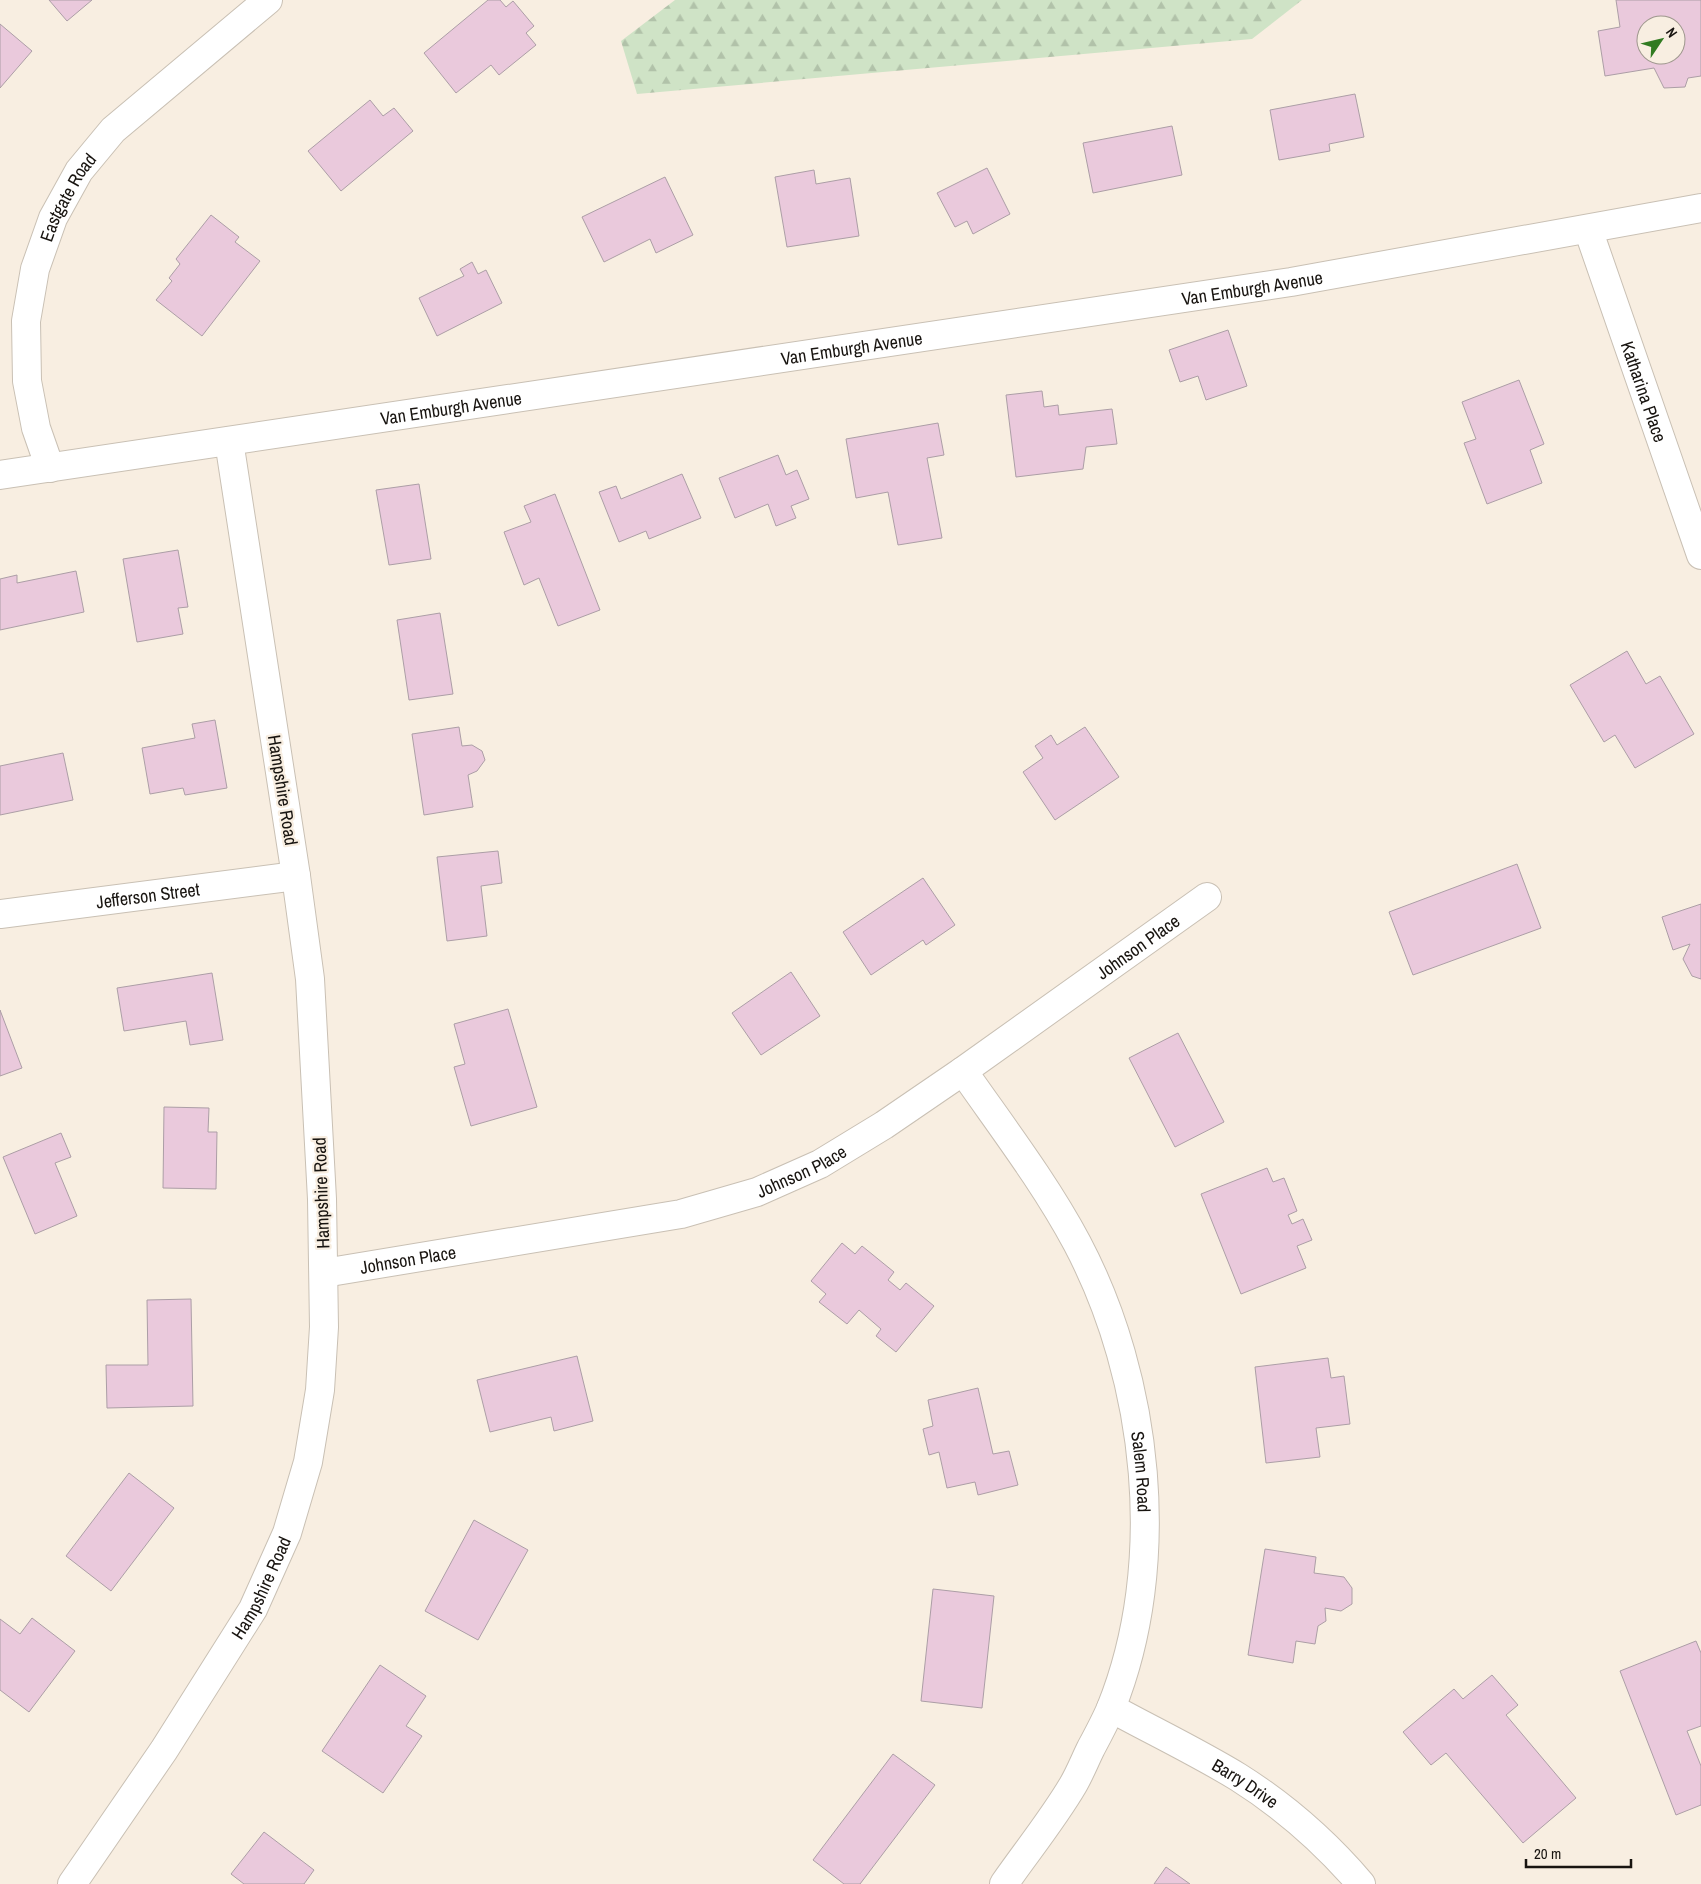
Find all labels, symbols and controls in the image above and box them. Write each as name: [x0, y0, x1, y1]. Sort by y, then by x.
north arrow: [1636, 15, 1686, 65]
text: N: [1662, 24, 1681, 41]
street label: Eastgate Road: [33, 148, 101, 245]
street label: Van Emburgh Avenue: [1180, 264, 1325, 311]
street label: Van Emburgh Avenue: [779, 325, 924, 371]
street label: Katharina Place: [1615, 338, 1673, 445]
street label: Van Emburgh Avenue: [379, 385, 523, 430]
street label: Hampshire Road: [262, 733, 304, 847]
street label: Jefferson Street: [95, 876, 201, 914]
street label: Johnson Place: [1091, 908, 1184, 985]
street label: Hampshire Road: [307, 1137, 335, 1249]
street label: Johnson Place: [752, 1138, 851, 1203]
street label: Johnson Place: [358, 1239, 458, 1279]
street label: Salem Road: [1126, 1430, 1157, 1513]
street label: Hampshire Road: [225, 1532, 296, 1644]
street label: Barry Drive: [1208, 1752, 1284, 1814]
scale bar: [1526, 1836, 1631, 1868]
text: 20 m: [1534, 1843, 1561, 1864]

